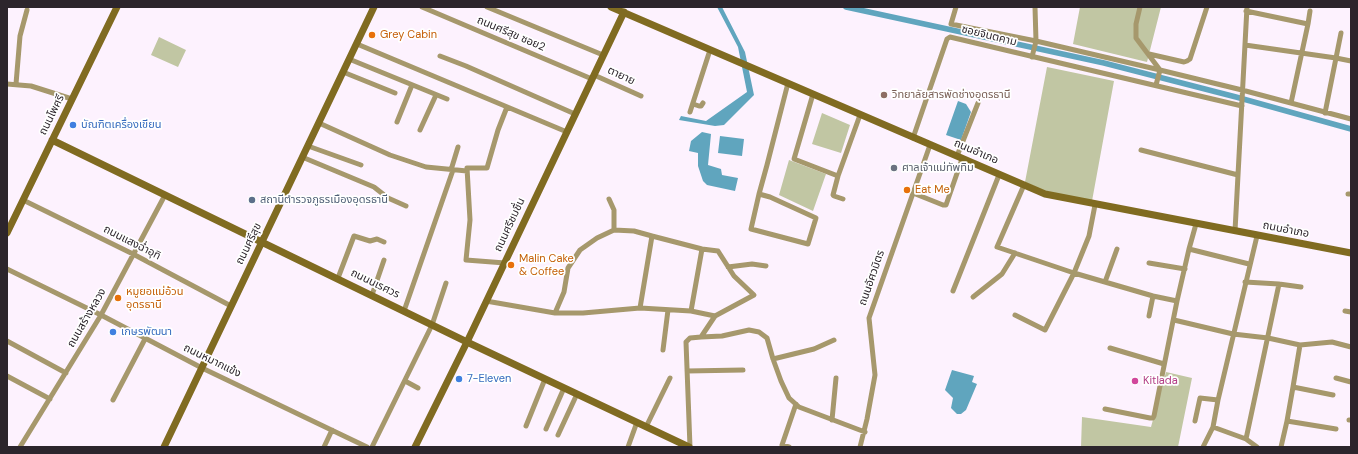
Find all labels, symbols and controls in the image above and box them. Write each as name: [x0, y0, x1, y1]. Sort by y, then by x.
street label: ถนนศรีสุข ซอย2: [475, 14, 547, 54]
street label: ซอยจินตคาม: [960, 23, 1018, 49]
place label: Grey Cabin: [380, 28, 437, 42]
marker: Grey Cabin: [367, 30, 377, 40]
street label: ตายาย: [605, 64, 637, 88]
place label: วิทยาลัยสารพัดช่างอุดรธานี: [892, 88, 1011, 102]
marker: วิทยาลัยสารพัดช่างอุดรธานี: [879, 90, 889, 100]
street label: ถนนโพศรี: [37, 93, 67, 137]
place label: บัณฑิตเครื่องเขียน: [81, 118, 161, 132]
marker: บัณฑิตเครื่องเขียน: [68, 120, 78, 130]
street label: ถนนอำเภอ: [952, 137, 1000, 167]
place label: ศาลเจ้าแม่ทัพทิม: [902, 161, 974, 175]
marker: ศาลเจ้าแม่ทัพทิม: [889, 163, 899, 173]
place label: Eat Me: [915, 183, 950, 197]
marker: Eat Me: [902, 185, 912, 195]
place label: สถานีตำรวจภูธรเมืองอุดรธานี: [260, 193, 388, 207]
marker: สถานีตำรวจภูธรเมืองอุดรธานี: [247, 195, 257, 205]
street label: ถนนศรีชมชื่น: [492, 196, 528, 254]
street label: ถนนอำเภอ: [1262, 219, 1310, 241]
street label: ถนนศรีสุข: [233, 221, 265, 267]
street label: ถนนแสงฉ่ำอุทิ: [101, 223, 163, 263]
street label: ถนนอัศวมิตร: [856, 248, 888, 308]
place label: Malin Cake & Coffee: [519, 252, 574, 278]
marker: Malin Cake & Coffee: [506, 260, 516, 270]
street label: ถนนนเรศวร: [348, 266, 402, 302]
place label: หมูยอแม่อ้วน อุดรธานี: [126, 285, 184, 311]
street label: ถนนสร้างหลวง: [65, 286, 109, 350]
marker: หมูยอแม่อ้วน อุดรธานี: [113, 293, 123, 303]
place label: เกษรพัฒนา: [121, 325, 172, 339]
marker: เกษรพัฒนา: [108, 327, 118, 337]
street label: ถนนหมากแข้ง: [181, 341, 243, 381]
place label: 7-Eleven: [467, 372, 511, 386]
marker: 7-Eleven: [454, 374, 464, 384]
place label: Kitlada: [1143, 374, 1178, 388]
marker: Kitlada: [1130, 376, 1140, 386]

